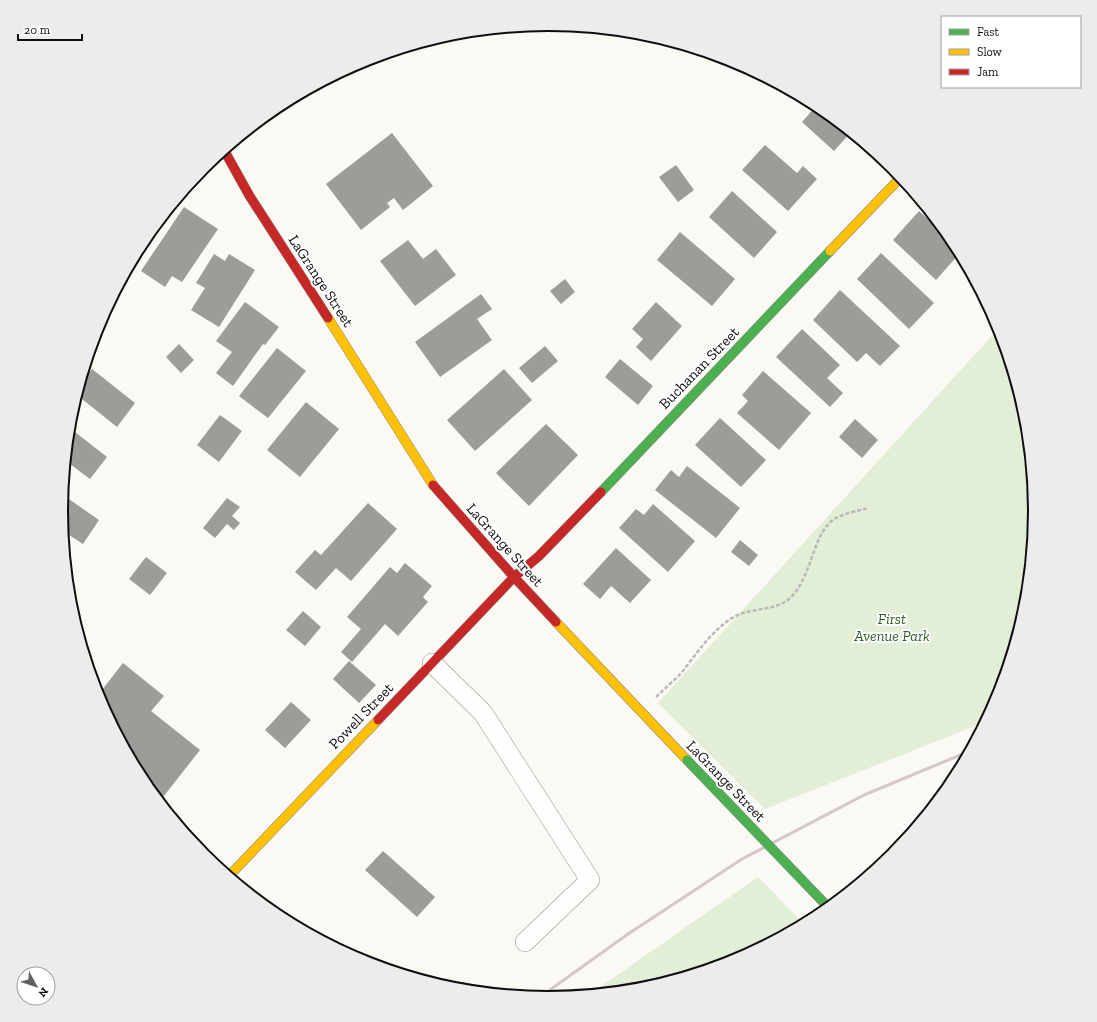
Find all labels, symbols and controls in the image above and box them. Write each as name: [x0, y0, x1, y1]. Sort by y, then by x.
scale bar: [18, 16, 82, 42]
legend: [941, 16, 1081, 88]
text: 20 m: [24, 23, 51, 37]
text: Fast: [977, 25, 1000, 39]
text: Slow: [977, 45, 1003, 59]
text: Jam: [977, 65, 999, 79]
street label: LaGrange Street: [285, 232, 358, 331]
street label: Buchanan Street: [655, 323, 743, 413]
street label: LaGrange Street: [463, 500, 547, 591]
park label: First Avenue Park: [853, 610, 930, 645]
street label: Powell Street: [325, 679, 397, 753]
street label: LaGrange Street: [683, 737, 770, 826]
north arrow: [16, 966, 56, 1006]
text: N: [35, 985, 51, 1000]

